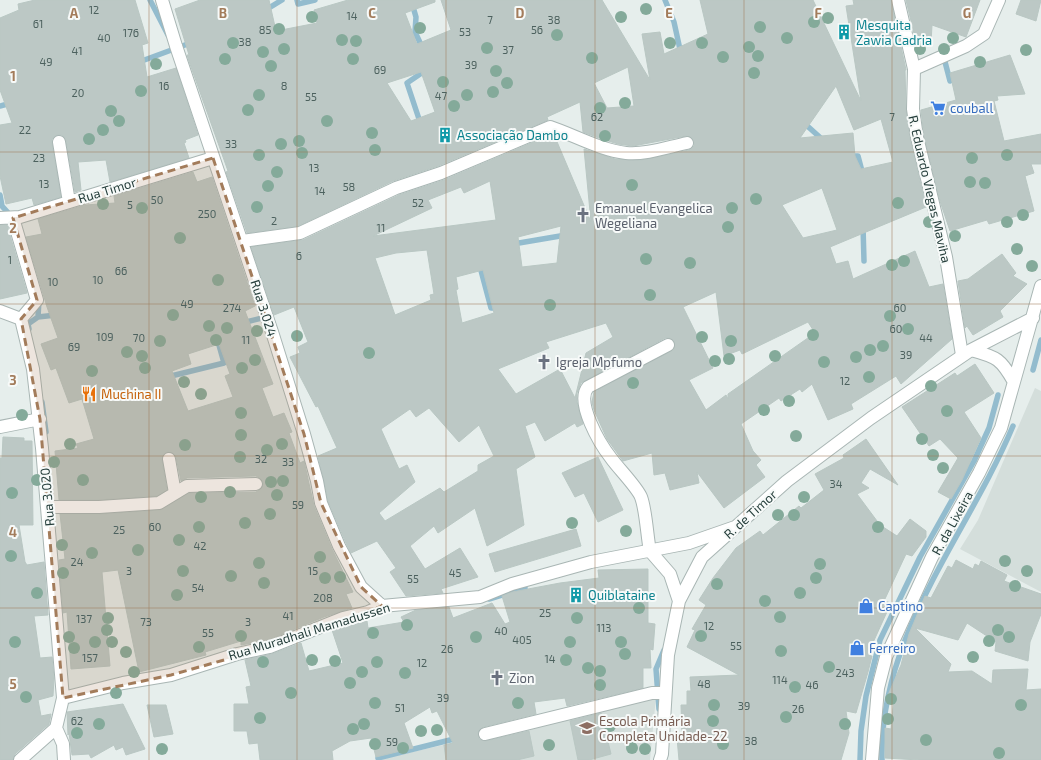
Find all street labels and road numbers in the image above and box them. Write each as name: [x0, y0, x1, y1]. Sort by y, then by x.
street label: R. Eduardo Viegas Maviha: [905, 114, 955, 264]
street label: Rua Timor: [76, 174, 138, 206]
street label: Rua 3.024: [247, 278, 281, 338]
street label: Rua 3.020: [36, 467, 58, 527]
street label: R. de Timor: [720, 486, 780, 542]
street label: R. da Lixeira: [928, 488, 976, 558]
street label: Rua Muradhali Mamadussen: [226, 599, 392, 663]

